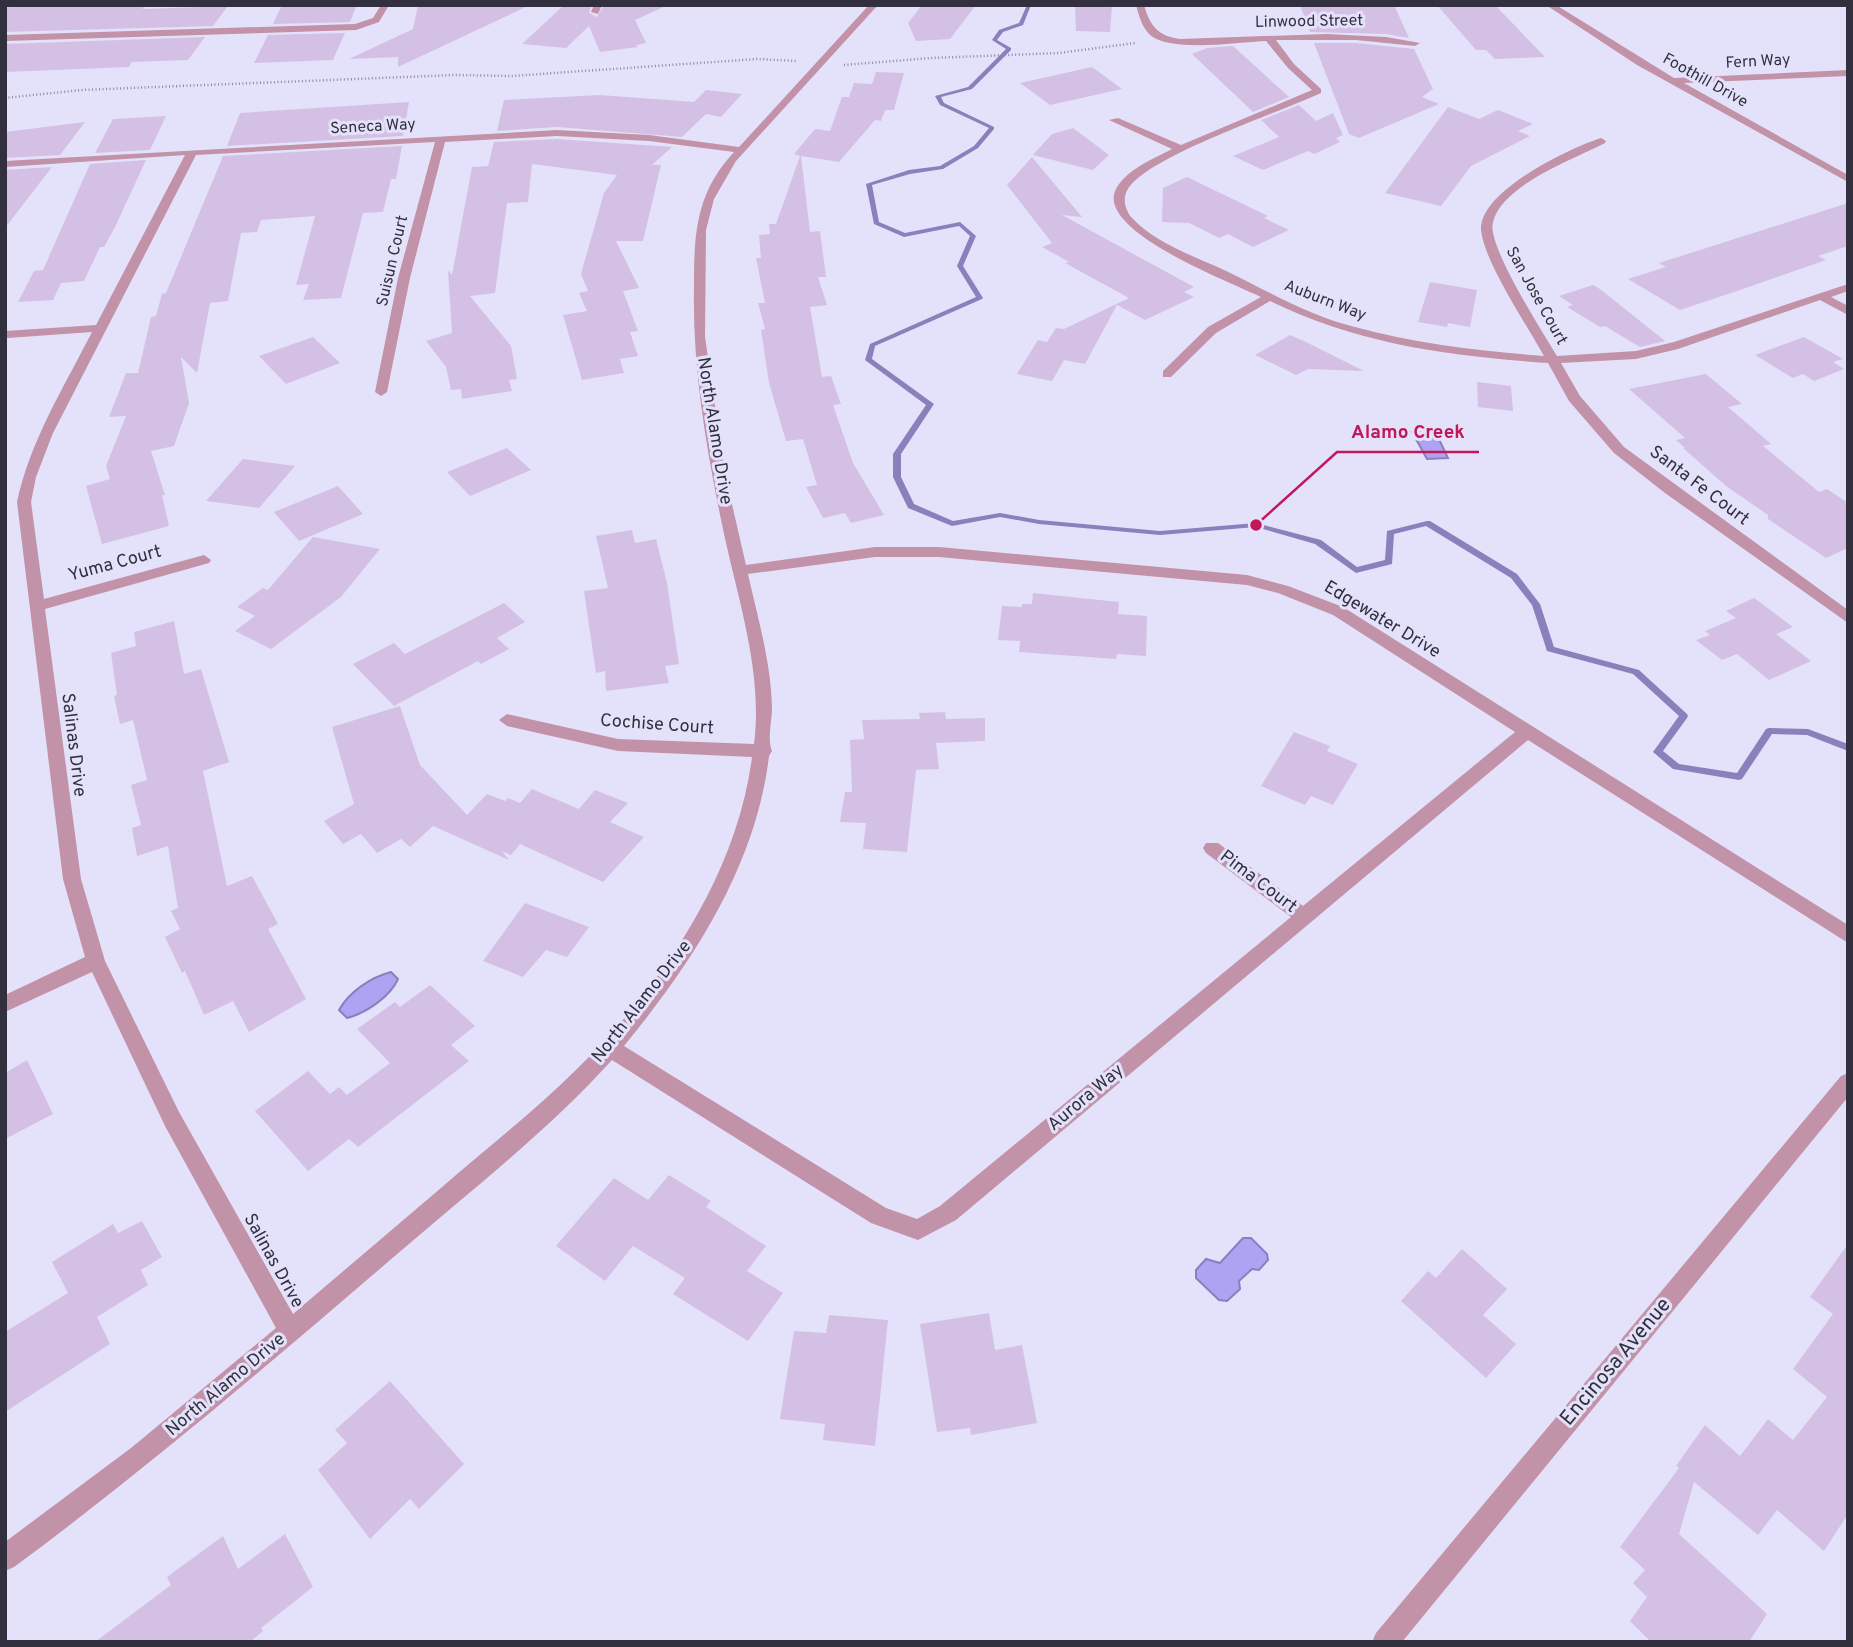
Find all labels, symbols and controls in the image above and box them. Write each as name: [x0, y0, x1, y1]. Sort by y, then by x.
street label: Linwood Street: [1255, 11, 1363, 33]
street label: Foothill Drive: [1659, 49, 1751, 113]
street label: Fern Way: [1725, 50, 1791, 74]
street label: Seneca Way: [330, 115, 416, 139]
street label: Suisun Court: [373, 213, 413, 309]
street label: San Jose Court: [1501, 243, 1571, 349]
street label: Auburn Way: [1281, 276, 1369, 326]
street label: North Alamo Drive: [691, 356, 737, 506]
callout: Alamo Creek: [1337, 412, 1479, 452]
text: Alamo Creek: [1351, 421, 1465, 445]
street label: Santa Fe Court: [1644, 441, 1754, 531]
street label: Yuma Court: [66, 540, 164, 588]
street label: Edgewater Drive: [1319, 576, 1445, 664]
street label: Salinas Drive: [55, 692, 91, 798]
street label: Cochise Court: [599, 710, 715, 740]
street label: Pima Court: [1215, 845, 1301, 919]
street label: North Alamo Drive: [587, 936, 697, 1068]
street label: Aurora Way: [1043, 1059, 1129, 1137]
street label: Salinas Drive: [238, 1210, 308, 1312]
street label: Encinosa Avenue: [1555, 1292, 1677, 1432]
street label: North Alamo Drive: [161, 1328, 291, 1442]

